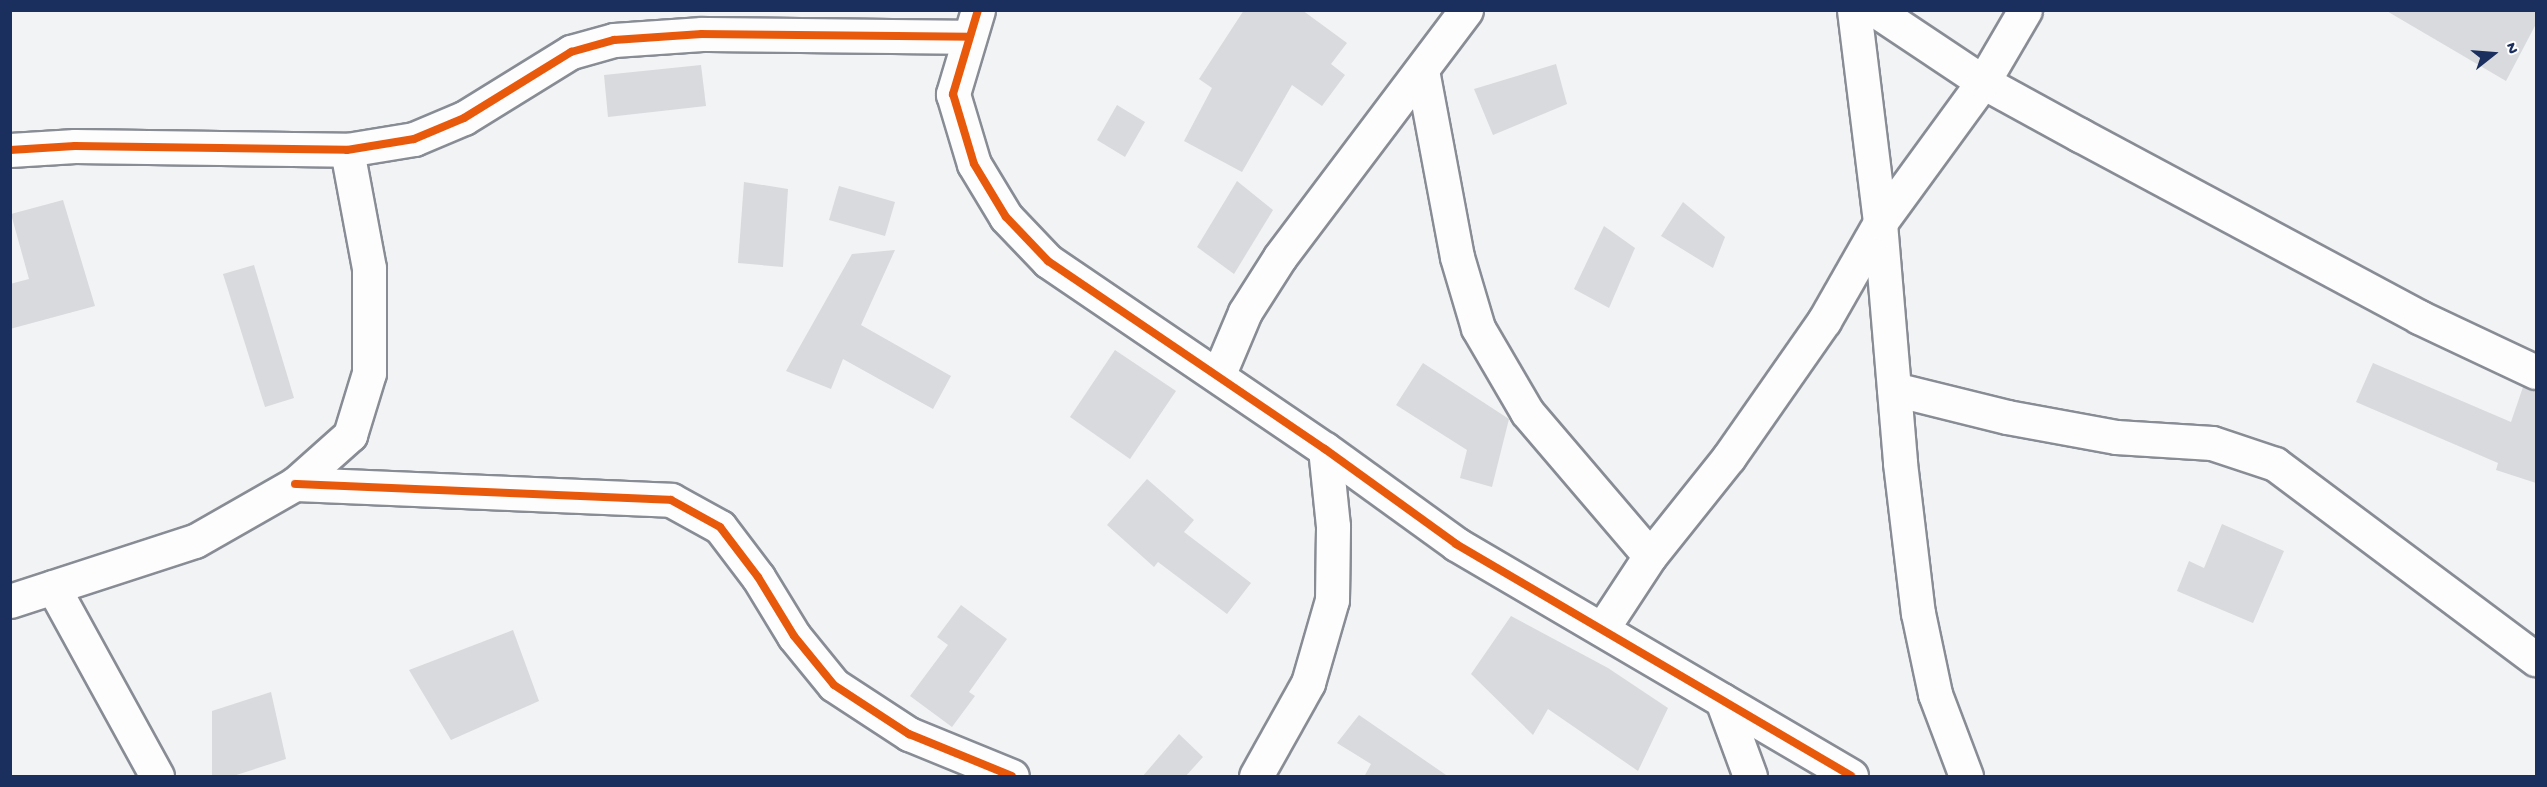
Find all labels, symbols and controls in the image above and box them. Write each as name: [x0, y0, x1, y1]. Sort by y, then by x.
north arrow: [2463, 24, 2523, 84]
text: N: [2500, 41, 2521, 56]

